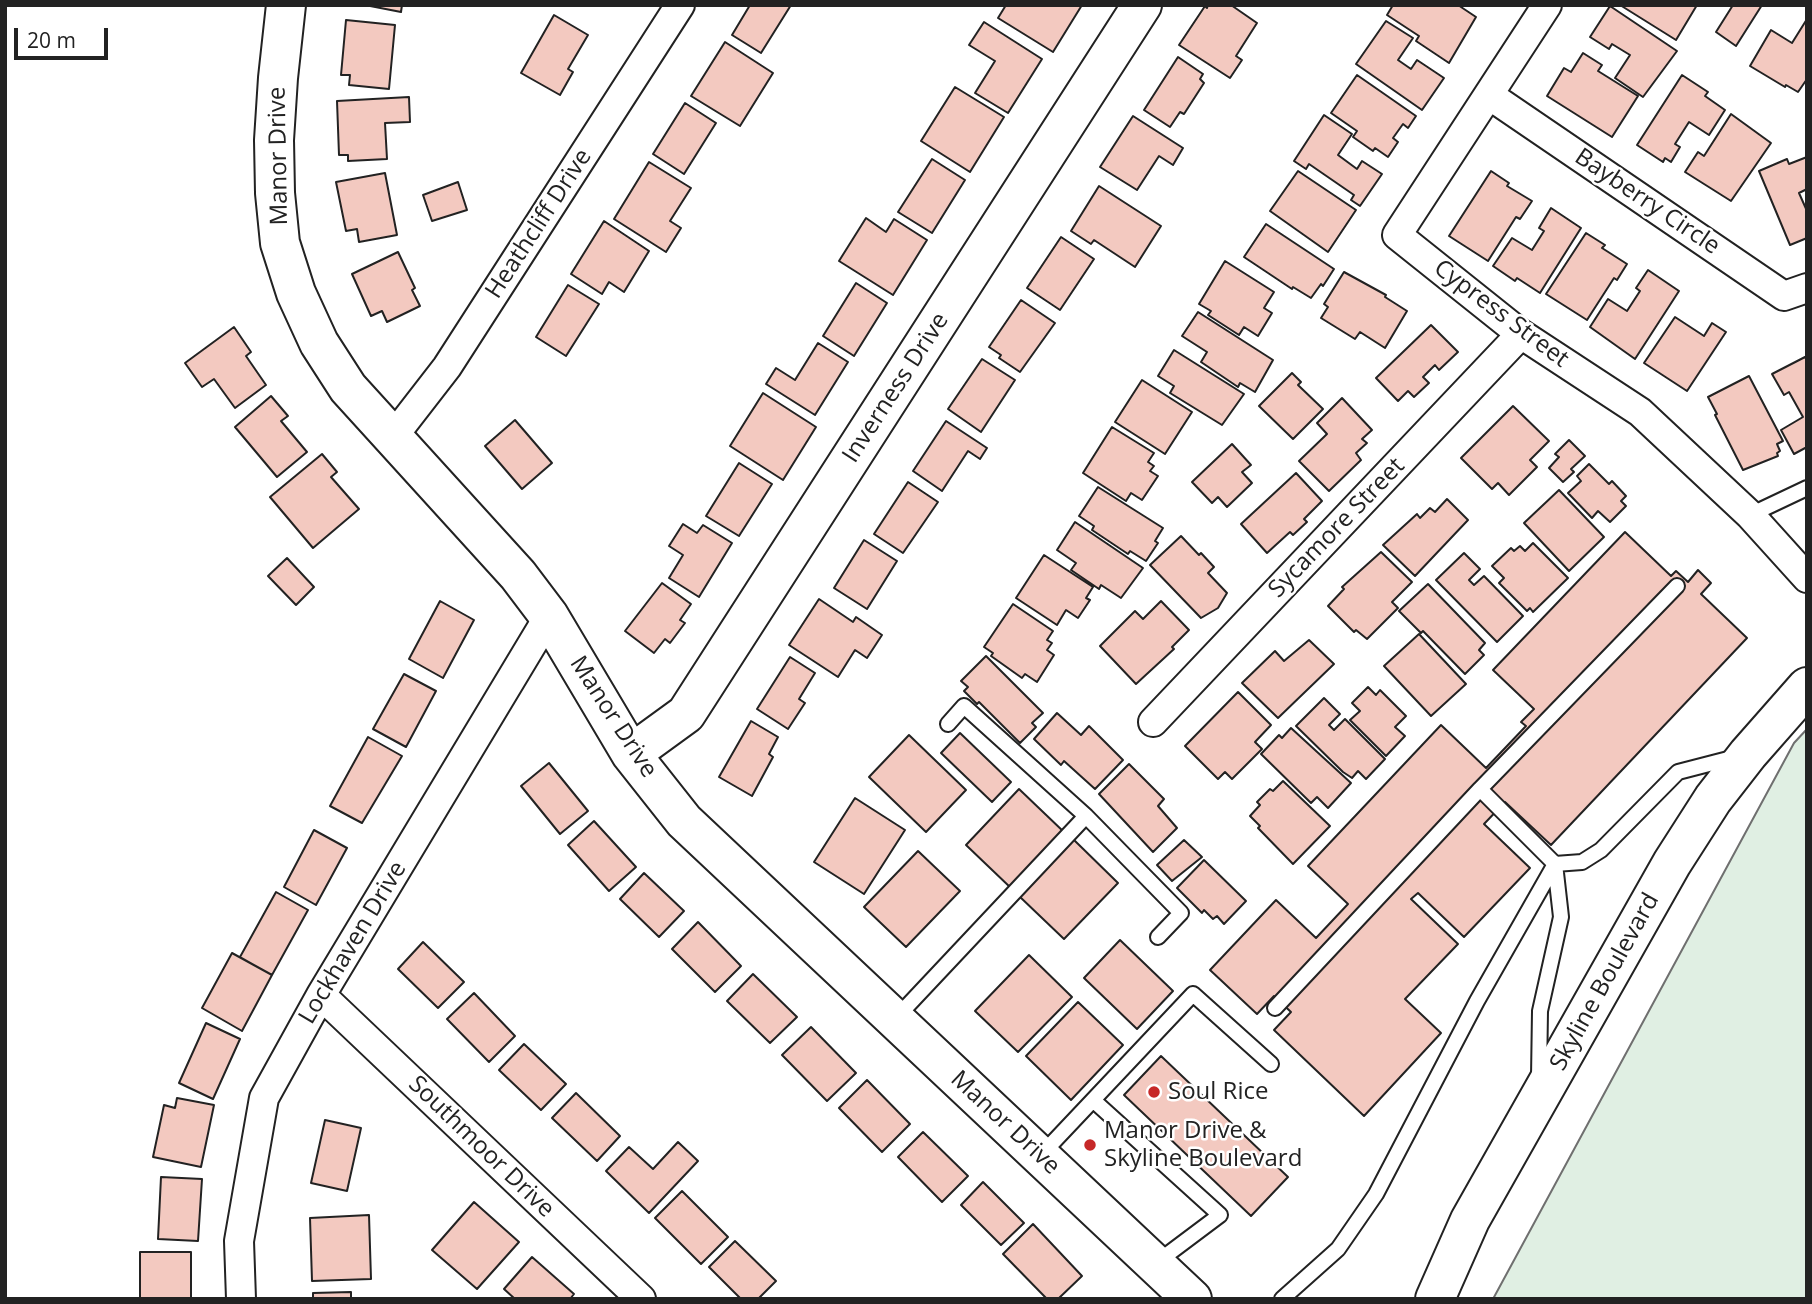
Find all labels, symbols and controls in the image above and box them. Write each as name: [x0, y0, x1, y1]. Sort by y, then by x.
scale bar: [18, 14, 112, 58]
text: 20 m: [27, 26, 76, 54]
street label: Manor Drive: [263, 86, 295, 226]
street label: Bayberry Circle: [1569, 143, 1725, 261]
street label: Heathcliff Drive: [480, 144, 598, 304]
street label: Cypress Street: [1428, 254, 1574, 374]
street label: Inverness Drive: [837, 308, 955, 468]
street label: Sycamore Street: [1263, 452, 1411, 604]
street label: Manor Drive: [563, 651, 663, 783]
street label: Lockhaven Drive: [293, 857, 413, 1029]
street label: Skyline Boulevard: [1544, 888, 1666, 1076]
street label: Manor Drive: [944, 1065, 1066, 1181]
street label: Southmoor Drive: [402, 1070, 560, 1224]
place label: Soul Rice: [1168, 1078, 1268, 1106]
marker: Soul Rice: [1146, 1084, 1162, 1100]
place label: Manor Drive & Skyline Boulevard: [1104, 1117, 1302, 1173]
marker: Manor Drive & Skyline Boulevard: [1082, 1137, 1098, 1153]

